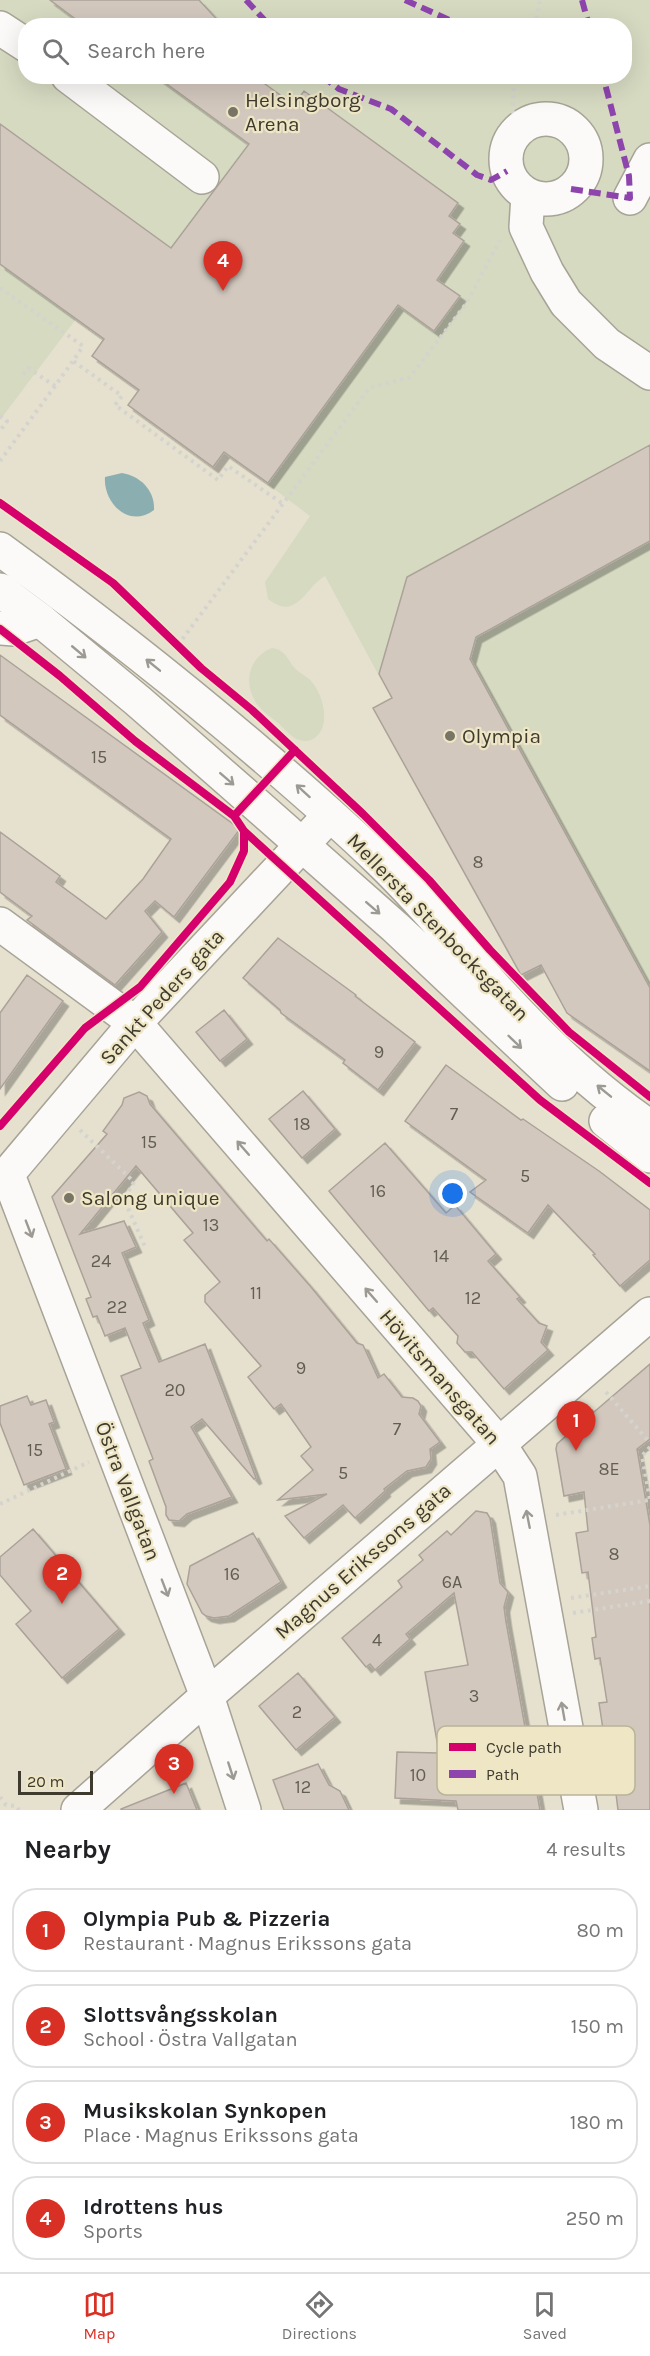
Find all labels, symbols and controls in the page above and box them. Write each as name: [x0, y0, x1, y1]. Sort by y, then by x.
search box: [18, 18, 632, 84]
icon: search: [39, 35, 72, 68]
text: Search here: [87, 38, 205, 64]
place label: Helsingborg Arena: [245, 88, 361, 136]
marker: Helsingborg Arena: [226, 105, 240, 119]
pin: 4: [204, 242, 242, 291]
one-way arrow: [71, 645, 86, 659]
one-way arrow: [146, 659, 162, 672]
place label: Olympia: [462, 724, 541, 748]
marker: Olympia: [443, 729, 457, 743]
house number: 15: [91, 746, 107, 768]
one-way arrow: [220, 772, 235, 786]
one-way arrow: [296, 784, 311, 798]
street label: Mellersta Stenbocksgatan: [342, 828, 534, 1026]
house number: 8: [472, 851, 484, 873]
one-way arrow: [365, 901, 380, 915]
street label: Sankt Peders gata: [95, 924, 229, 1070]
one-way arrow: [508, 1034, 523, 1049]
house number: 9: [374, 1041, 384, 1063]
one-way arrow: [596, 1084, 612, 1097]
house number: 7: [450, 1103, 459, 1125]
house number: 18: [293, 1113, 311, 1135]
house number: 15: [141, 1131, 157, 1153]
one-way arrow: [236, 1141, 250, 1156]
house number: 5: [520, 1165, 530, 1187]
your location: [438, 1179, 467, 1208]
house number: 16: [370, 1180, 386, 1202]
place label: Salong unique: [81, 1186, 220, 1210]
marker: Salong unique: [62, 1191, 76, 1205]
house number: 13: [203, 1214, 219, 1236]
one-way arrow: [24, 1219, 35, 1238]
house number: 14: [433, 1245, 449, 1267]
house number: 24: [91, 1250, 111, 1272]
house number: 11: [250, 1282, 262, 1304]
one-way arrow: [364, 1287, 377, 1303]
house number: 12: [465, 1287, 481, 1309]
house number: 22: [107, 1296, 127, 1318]
street label: Hövitsmansgatan: [375, 1304, 505, 1450]
house number: 9: [296, 1357, 306, 1379]
house number: 20: [164, 1379, 186, 1401]
pin: 1: [556, 1402, 596, 1451]
street label: Östra Vallgatan: [91, 1418, 165, 1564]
house number: 7: [393, 1418, 402, 1440]
house number: 15: [27, 1439, 43, 1461]
house number: 8E: [598, 1458, 620, 1480]
house number: 5: [338, 1462, 348, 1484]
street label: Magnus Erikssons gata: [270, 1478, 456, 1644]
one-way arrow: [522, 1510, 533, 1530]
house number: 8: [608, 1543, 620, 1565]
pin: 2: [42, 1554, 82, 1604]
house number: 16: [224, 1563, 240, 1585]
house number: 6A: [442, 1571, 462, 1593]
one-way arrow: [161, 1578, 172, 1597]
house number: 4: [372, 1629, 382, 1651]
house number: 3: [469, 1685, 479, 1707]
house number: 2: [292, 1701, 302, 1723]
one-way arrow: [557, 1702, 568, 1721]
legend: [437, 1726, 635, 1795]
text: Cycle path: [486, 1738, 562, 1757]
pin: 3: [154, 1744, 194, 1794]
one-way arrow: [227, 1761, 238, 1780]
house number: 10: [410, 1764, 426, 1786]
text: Path: [486, 1765, 519, 1784]
scale bar: [18, 1768, 93, 1796]
text: 20 m: [27, 1772, 65, 1791]
house number: 12: [295, 1776, 311, 1798]
text: Nearby: [24, 1834, 111, 1865]
text: 4 results: [546, 1838, 626, 1861]
text: Olympia Pub & Pizzeria: [83, 1906, 330, 1932]
text: 1: [42, 1919, 49, 1942]
text: 80 m: [576, 1919, 624, 1942]
text: Restaurant · Magnus Erikssons gata: [83, 1932, 412, 1955]
text: Slottsvångsskolan: [83, 2002, 278, 2028]
text: 2: [39, 2015, 52, 2038]
text: 150 m: [571, 2015, 624, 2038]
text: School · Östra Vallgatan: [83, 2028, 298, 2051]
text: Musikskolan Synkopen: [83, 2098, 327, 2124]
text: 3: [39, 2111, 52, 2134]
text: 180 m: [570, 2111, 624, 2134]
text: Place · Magnus Erikssons gata: [83, 2124, 359, 2147]
text: Idrottens hus: [83, 2194, 223, 2220]
text: 4: [40, 2207, 51, 2230]
text: 250 m: [566, 2207, 624, 2230]
text: Sports: [83, 2220, 143, 2243]
tab: Map: [83, 2288, 116, 2343]
tab: Directions: [282, 2288, 357, 2343]
tab: Saved: [523, 2288, 567, 2343]

